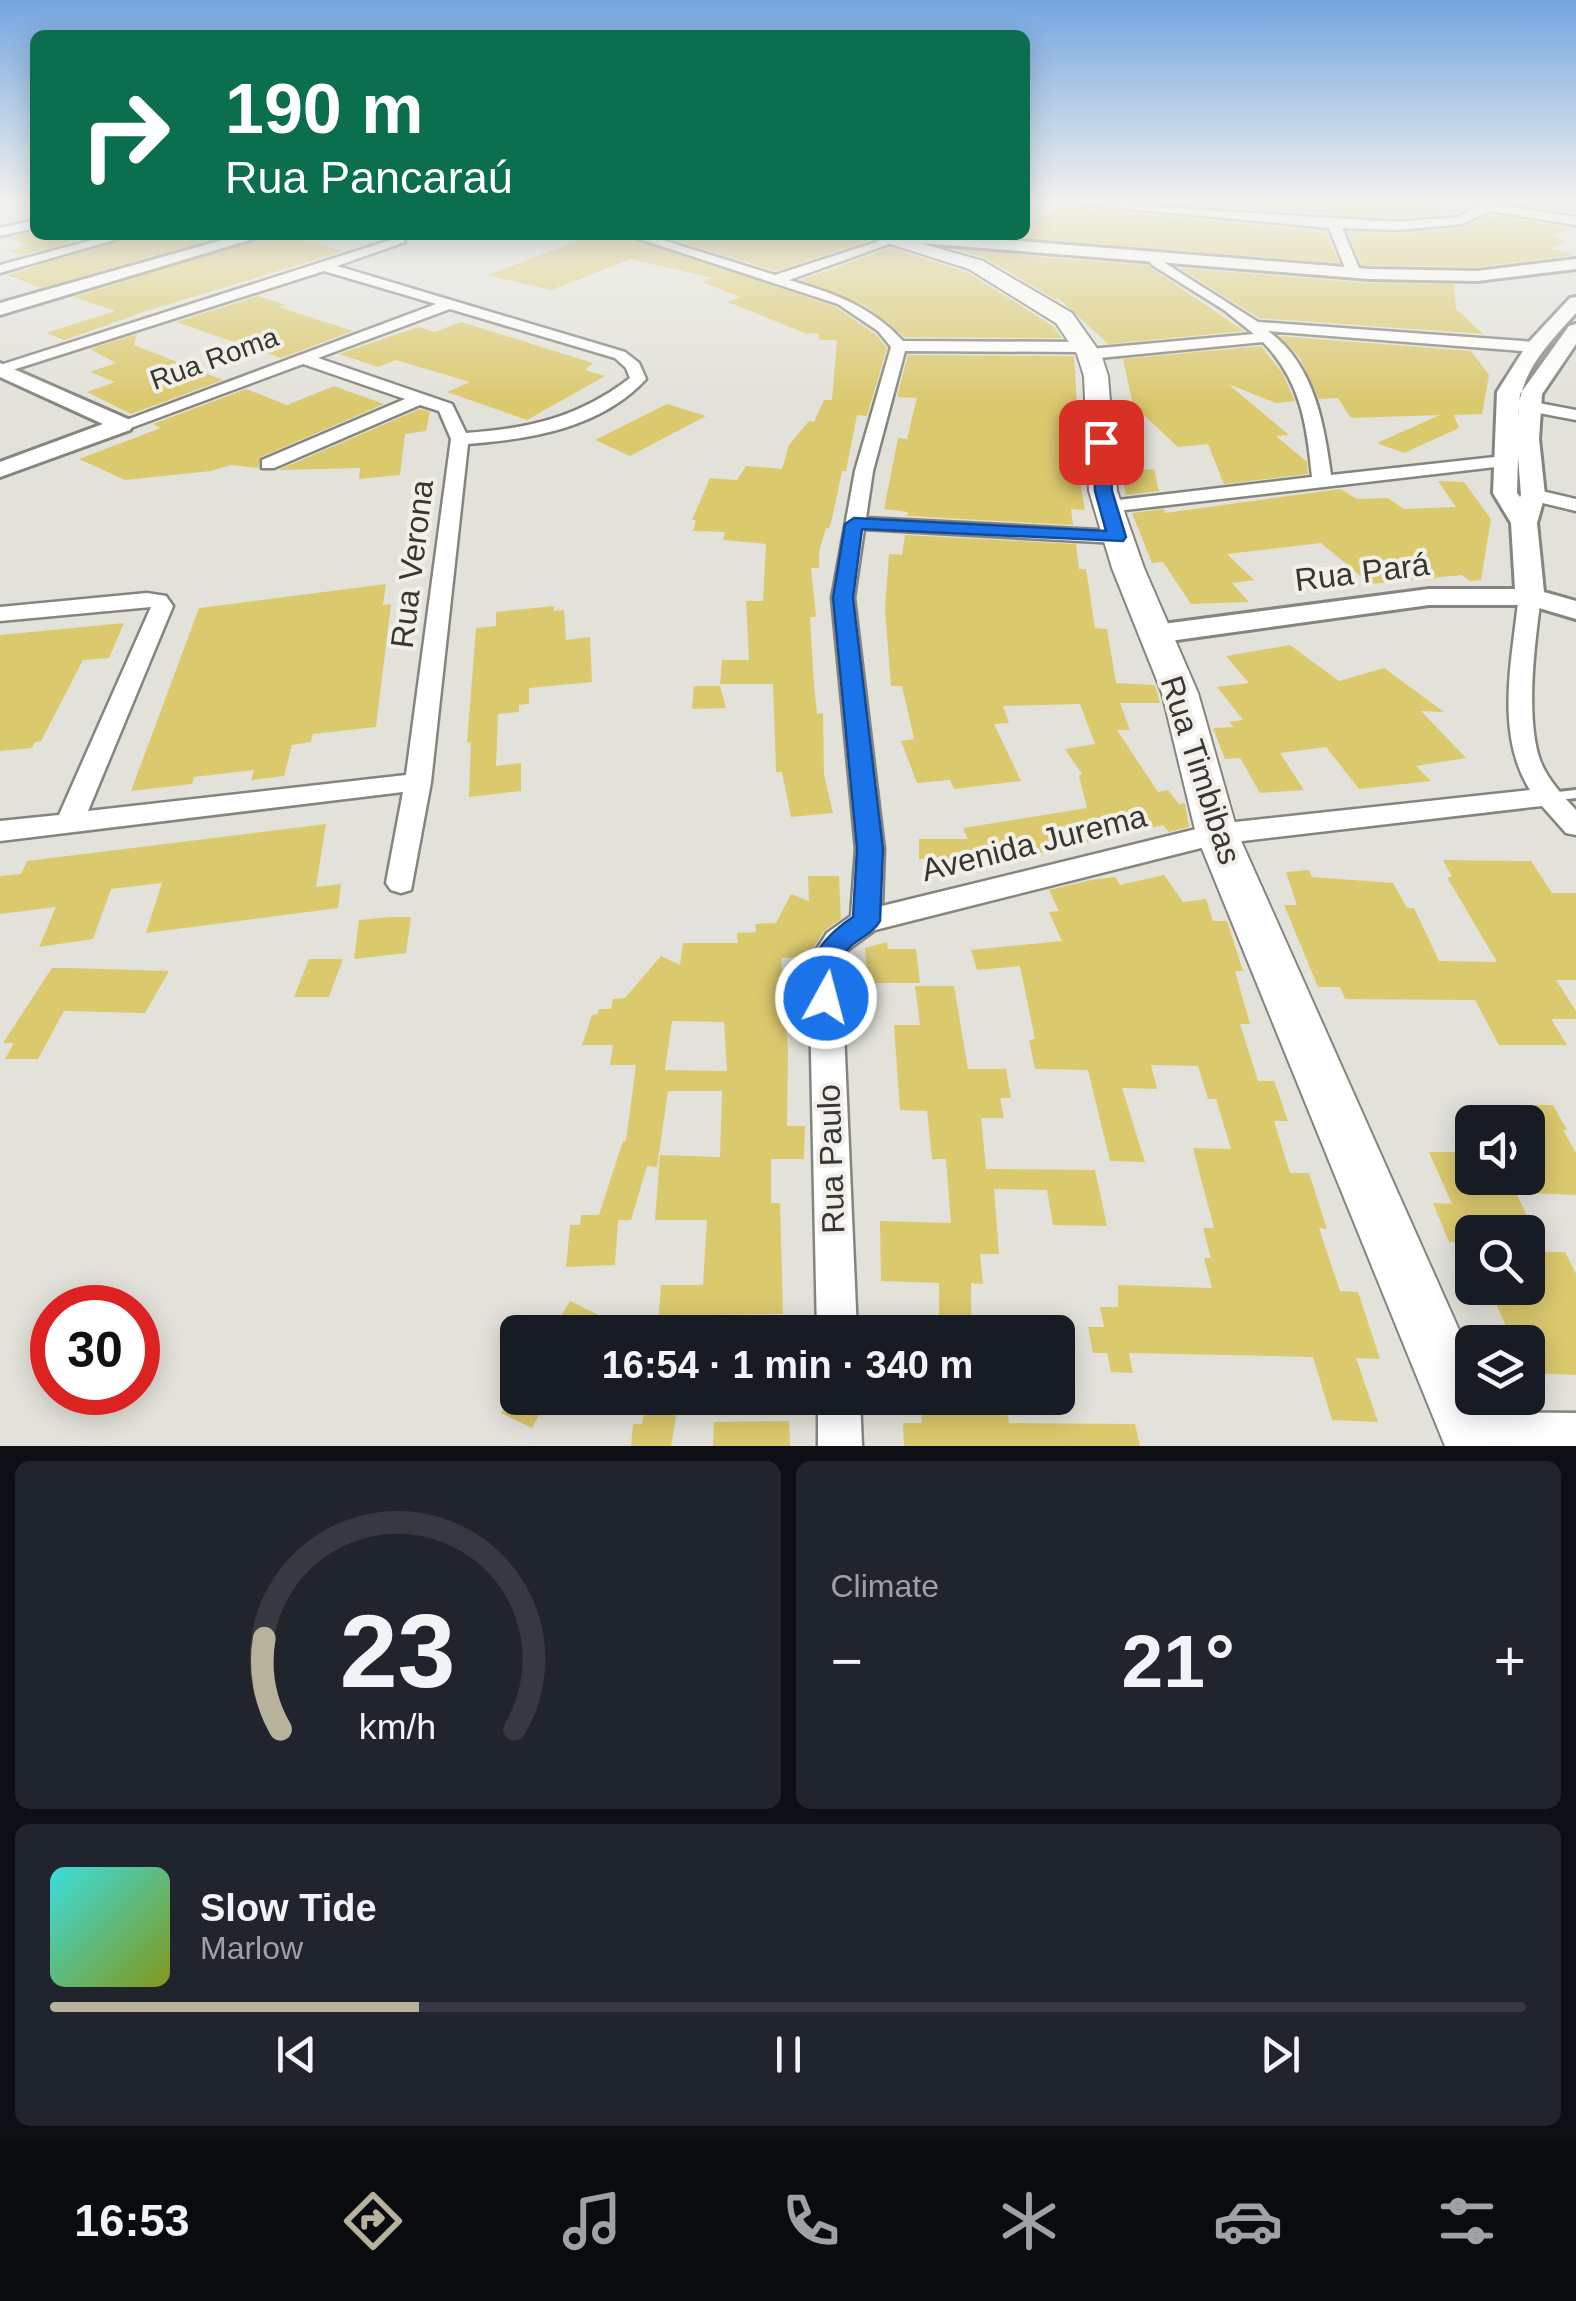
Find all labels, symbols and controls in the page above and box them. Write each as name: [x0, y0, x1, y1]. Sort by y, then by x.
icon: right: [60, 70, 190, 200]
text: 190 m: [225, 70, 423, 148]
text: Rua Pancaraú: [225, 152, 513, 203]
street label: Rua Roma: [146, 321, 283, 396]
pin: [1059, 400, 1144, 485]
icon: arrive: [1074, 415, 1129, 470]
street label: Rua Verona: [384, 478, 440, 650]
street label: Rua Pará: [1293, 546, 1431, 598]
street label: Rua Timbibas: [1154, 671, 1248, 869]
street label: Avenida Jurema: [918, 798, 1150, 888]
position arrow: [774, 946, 878, 1050]
street label: Rua Paulo: [810, 1084, 852, 1234]
map controls: [1455, 1105, 1545, 1415]
button: sound: [1455, 1105, 1545, 1195]
button: search: [1455, 1215, 1545, 1305]
speed limit sign: 30: [30, 1285, 160, 1415]
button: layers: [1455, 1325, 1545, 1415]
text: 16:54 · 1 min · 340 m: [602, 1344, 973, 1386]
text: Climate: [831, 1568, 939, 1604]
text: 23: [340, 1593, 456, 1709]
text: 21°: [1122, 1619, 1235, 1703]
text: −: [831, 1630, 863, 1692]
text: +: [1494, 1630, 1526, 1692]
text: km/h: [359, 1707, 436, 1747]
text: Slow Tide: [200, 1887, 377, 1929]
text: Marlow: [200, 1930, 303, 1966]
icon: previous: [269, 2027, 324, 2082]
icon: pause: [761, 2027, 816, 2082]
icon: next: [1253, 2027, 1308, 2082]
icon: directions: [338, 2186, 408, 2256]
icon: music: [557, 2186, 627, 2256]
icon: phone: [776, 2186, 846, 2256]
icon: climate: [994, 2186, 1064, 2256]
icon: car: [1213, 2186, 1283, 2256]
icon: filters: [1432, 2186, 1502, 2256]
text: 16:53: [74, 2195, 189, 2246]

